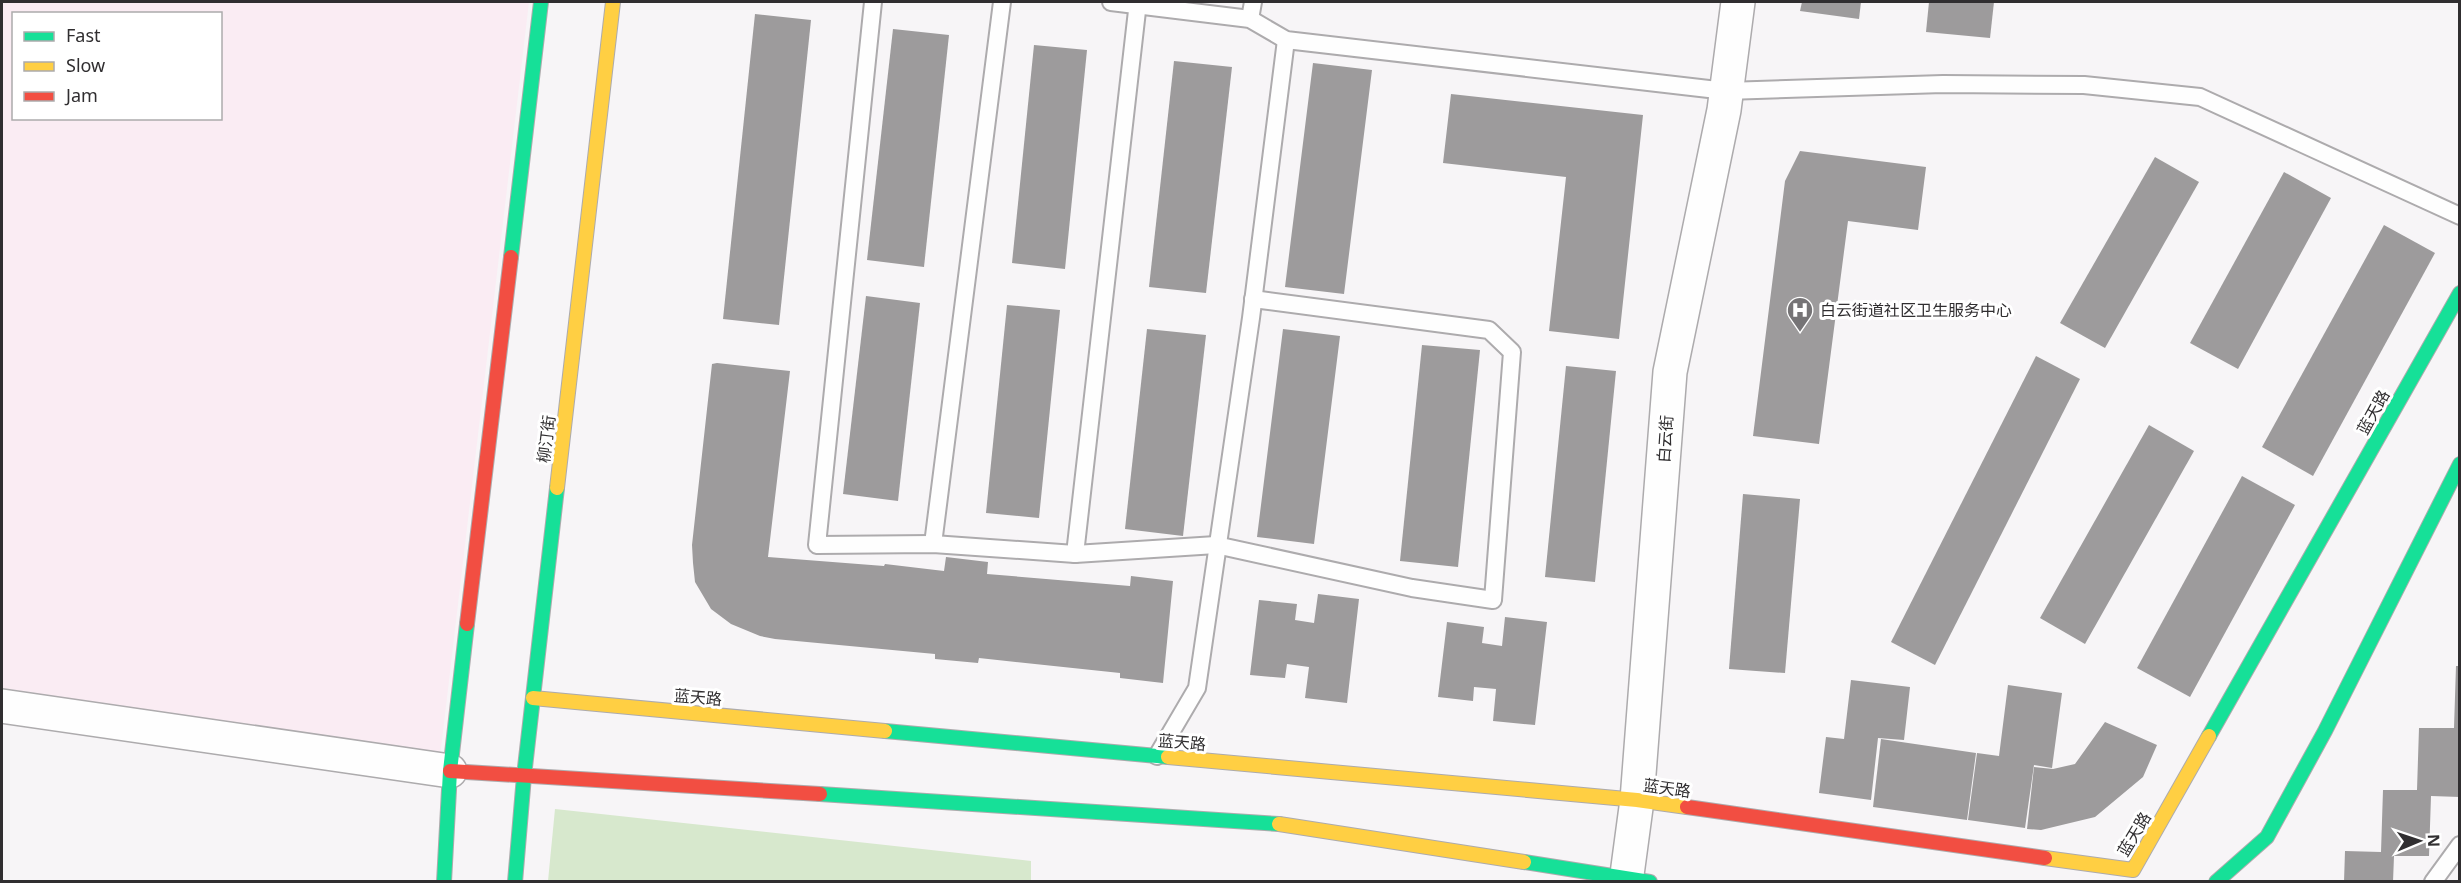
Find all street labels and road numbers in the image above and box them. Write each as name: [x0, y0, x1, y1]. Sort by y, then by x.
street label: 蓝天路: [2352, 386, 2394, 438]
street label: 柳汀街: [532, 414, 560, 464]
street label: 白云街: [1652, 414, 1678, 464]
street label: 蓝天路: [673, 684, 723, 710]
street label: 蓝天路: [1157, 729, 1207, 755]
street label: 蓝天路: [1642, 774, 1692, 802]
street label: 蓝天路: [2112, 808, 2156, 860]

